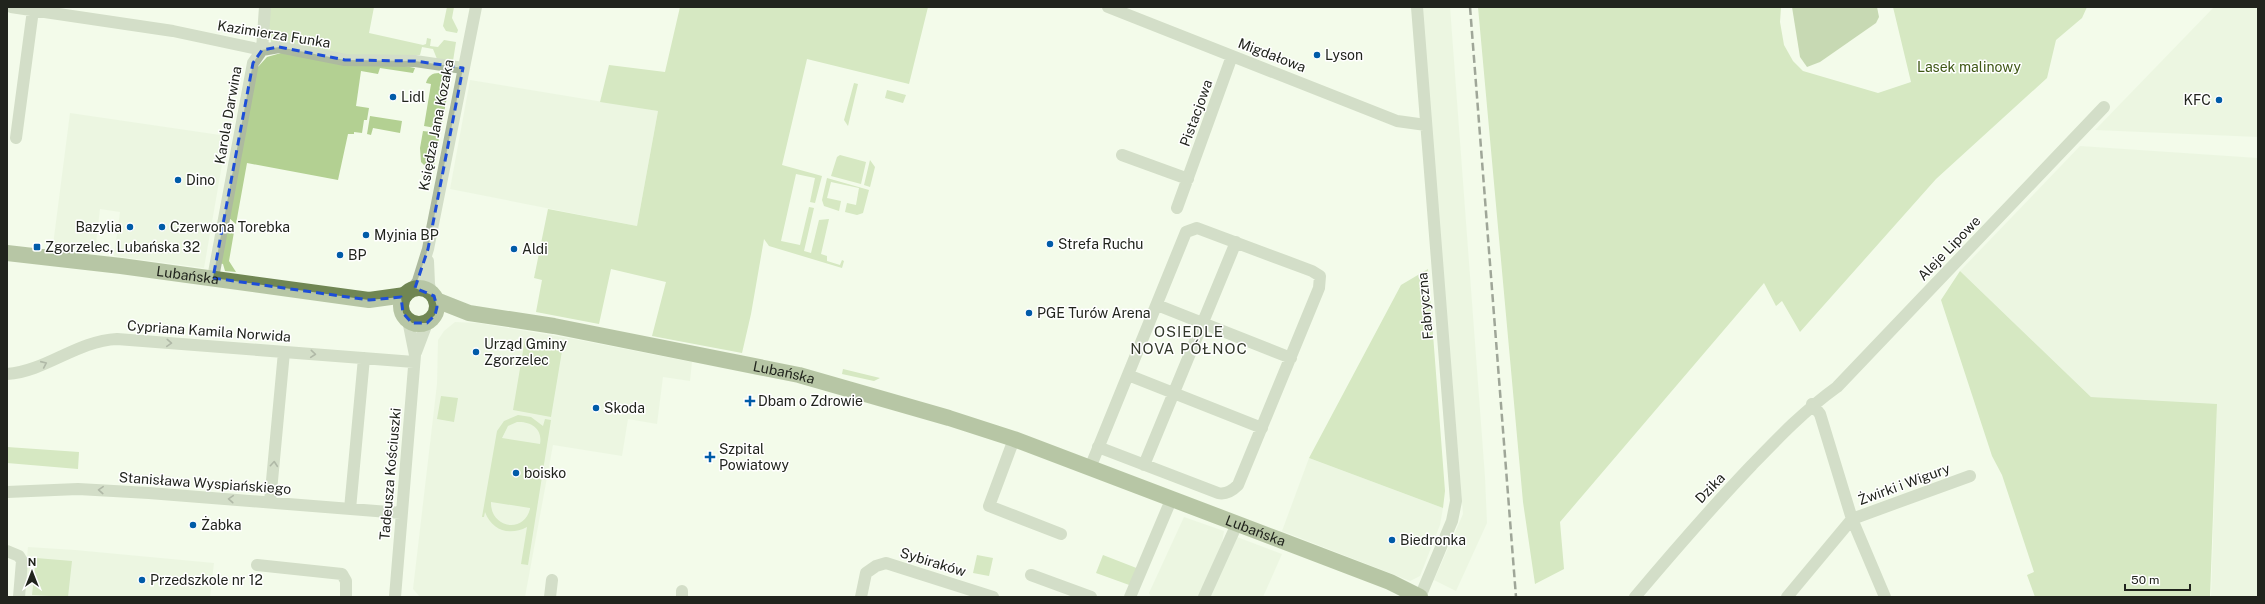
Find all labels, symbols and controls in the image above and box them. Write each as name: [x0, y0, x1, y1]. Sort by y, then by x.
street label: Kazimierza Funka: [216, 17, 332, 51]
street label: Migdałowa: [1236, 35, 1308, 75]
place label: Lyson: [1325, 47, 1363, 63]
marker: Lyson: [1312, 50, 1322, 60]
street label: Księdza Jana Kozaka: [415, 58, 457, 192]
park label: Lasek malinowy: [1917, 59, 2021, 75]
street label: Karola Darwina: [212, 65, 244, 165]
street label: Pistacjowa: [1177, 77, 1215, 149]
place label: Lidl: [401, 89, 425, 105]
marker: Lidl: [388, 92, 398, 102]
place label: KFC: [2183, 92, 2211, 108]
marker: KFC: [2214, 95, 2224, 105]
place label: Dino: [186, 172, 215, 188]
marker: Dino: [173, 175, 183, 185]
street label: Aleje Lipowe: [1914, 212, 1984, 283]
place label: Bazylia: [75, 219, 122, 235]
place label: Czerwona Torebka: [170, 219, 290, 235]
marker: Bazylia: [125, 222, 135, 232]
marker: Czerwona Torebka: [157, 222, 167, 232]
place label: Myjnia BP: [374, 227, 439, 243]
marker: Myjnia BP: [361, 230, 371, 240]
place label: Strefa Ruchu: [1058, 236, 1144, 252]
place label: Zgorzelec, Lubańska 32: [45, 239, 200, 255]
marker: Strefa Ruchu: [1045, 239, 1055, 249]
place label: Aldi: [522, 241, 548, 257]
marker: Zgorzelec, Lubańska 32: [32, 242, 42, 252]
marker: Aldi: [509, 244, 519, 254]
place label: BP: [348, 247, 366, 263]
marker: BP: [335, 250, 345, 260]
street label: Lubańska: [155, 263, 220, 287]
street label: Fabryczna: [1414, 272, 1436, 340]
place label: PGE Turów Arena: [1037, 305, 1151, 321]
marker: PGE Turów Arena: [1024, 308, 1034, 318]
street label: Cypriana Kamila Norwida: [127, 317, 291, 345]
district label: OSIEDLE NOVA PÓŁNOC: [1130, 323, 1248, 357]
place label: Urząd Gminy Zgorzelec: [484, 336, 567, 368]
one-way arrow: [166, 339, 172, 348]
marker: Urząd Gminy Zgorzelec: [471, 347, 481, 357]
one-way arrow: [310, 350, 316, 359]
street label: Lubańska: [752, 358, 817, 387]
one-way arrow: [40, 361, 48, 369]
place label: Dbam o Zdrowie: [758, 393, 863, 409]
marker: Dbam o Zdrowie: [745, 396, 755, 406]
place label: Skoda: [604, 400, 645, 416]
marker: Skoda: [591, 403, 601, 413]
street label: Tadeusza Kościuszki: [376, 407, 404, 541]
place label: Szpital Powiatowy: [719, 441, 790, 473]
marker: Szpital Powiatowy: [704, 451, 716, 463]
street label: Żwirki i Wigury: [1855, 458, 1953, 508]
one-way arrow: [269, 461, 278, 467]
place label: boisko: [524, 465, 566, 481]
marker: boisko: [511, 468, 521, 478]
street label: Stanisława Wyspiańskiego: [118, 469, 292, 497]
street label: Dzika: [1692, 470, 1728, 506]
one-way arrow: [98, 486, 104, 495]
one-way arrow: [228, 495, 234, 504]
street label: Lubańska: [1223, 512, 1288, 549]
place label: Żabka: [201, 515, 242, 533]
marker: Żabka: [188, 520, 198, 530]
place label: Biedronka: [1400, 532, 1466, 548]
marker: Biedronka: [1387, 535, 1397, 545]
street label: Sybiraków: [898, 544, 968, 580]
north arrow: [12, 552, 52, 592]
text: N: [28, 556, 36, 568]
scale bar: [2125, 566, 2190, 592]
place label: Przedszkole nr 12: [150, 572, 263, 588]
text: 50 m: [2131, 573, 2159, 587]
marker: Przedszkole nr 12: [137, 575, 147, 585]

